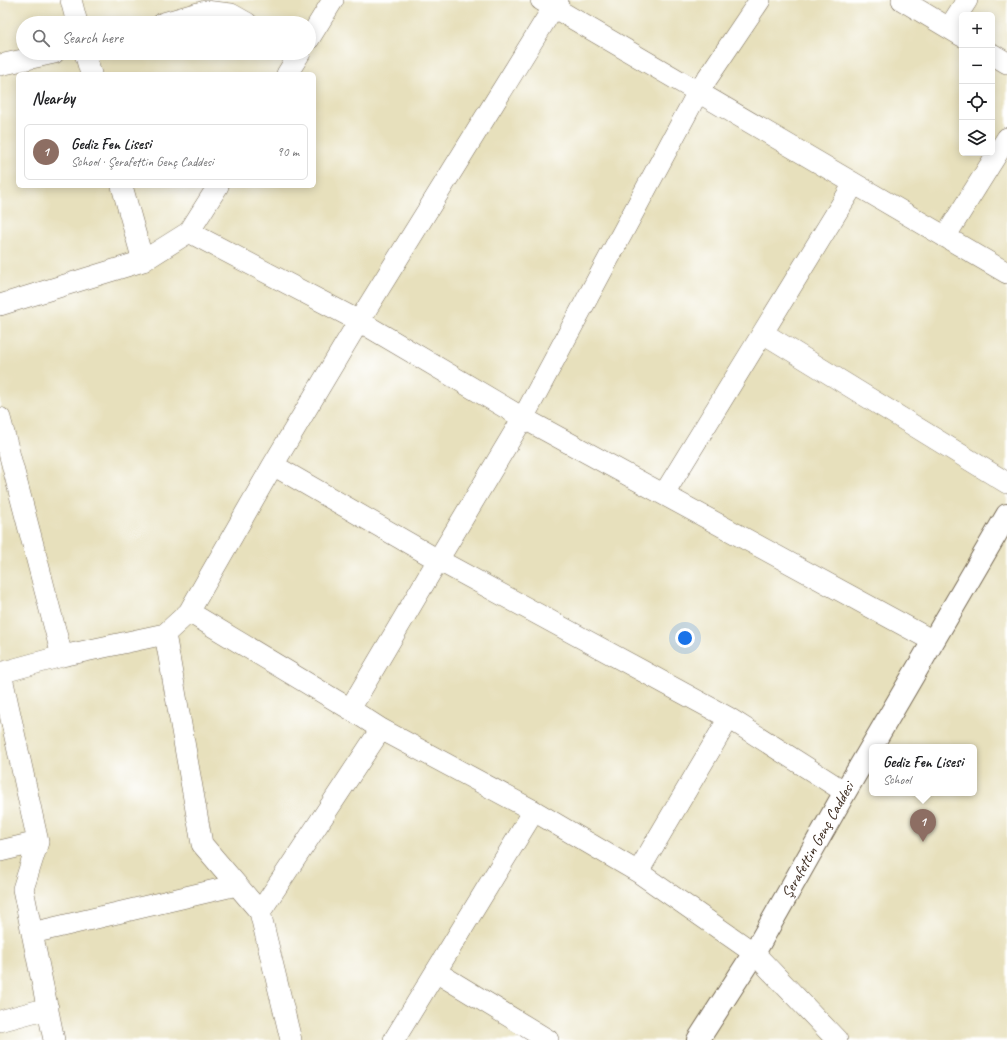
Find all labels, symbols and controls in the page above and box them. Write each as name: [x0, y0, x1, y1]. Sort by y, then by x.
map controls: [959, 12, 995, 156]
button: +: [959, 12, 995, 48]
search box: [16, 16, 316, 60]
icon: search: [30, 27, 52, 49]
text: Search here: [62, 29, 123, 48]
button: −: [959, 48, 995, 84]
button: locate: [959, 84, 995, 120]
text: Nearby: [32, 88, 75, 109]
button: layers: [959, 120, 995, 156]
text: Gediz Fen Lisesi: [71, 135, 151, 154]
text: 1: [43, 144, 49, 160]
text: 90 m: [277, 144, 299, 160]
text: School · Şerafettin Genç Caddesi: [71, 154, 214, 170]
your location: [675, 628, 695, 648]
popup: [869, 744, 977, 796]
text: Gediz Fen Lisesi: [883, 753, 963, 772]
text: School: [883, 772, 911, 788]
street label: Şerafettin Genç Caddesi: [777, 777, 860, 902]
pin: 1: [910, 809, 936, 842]

